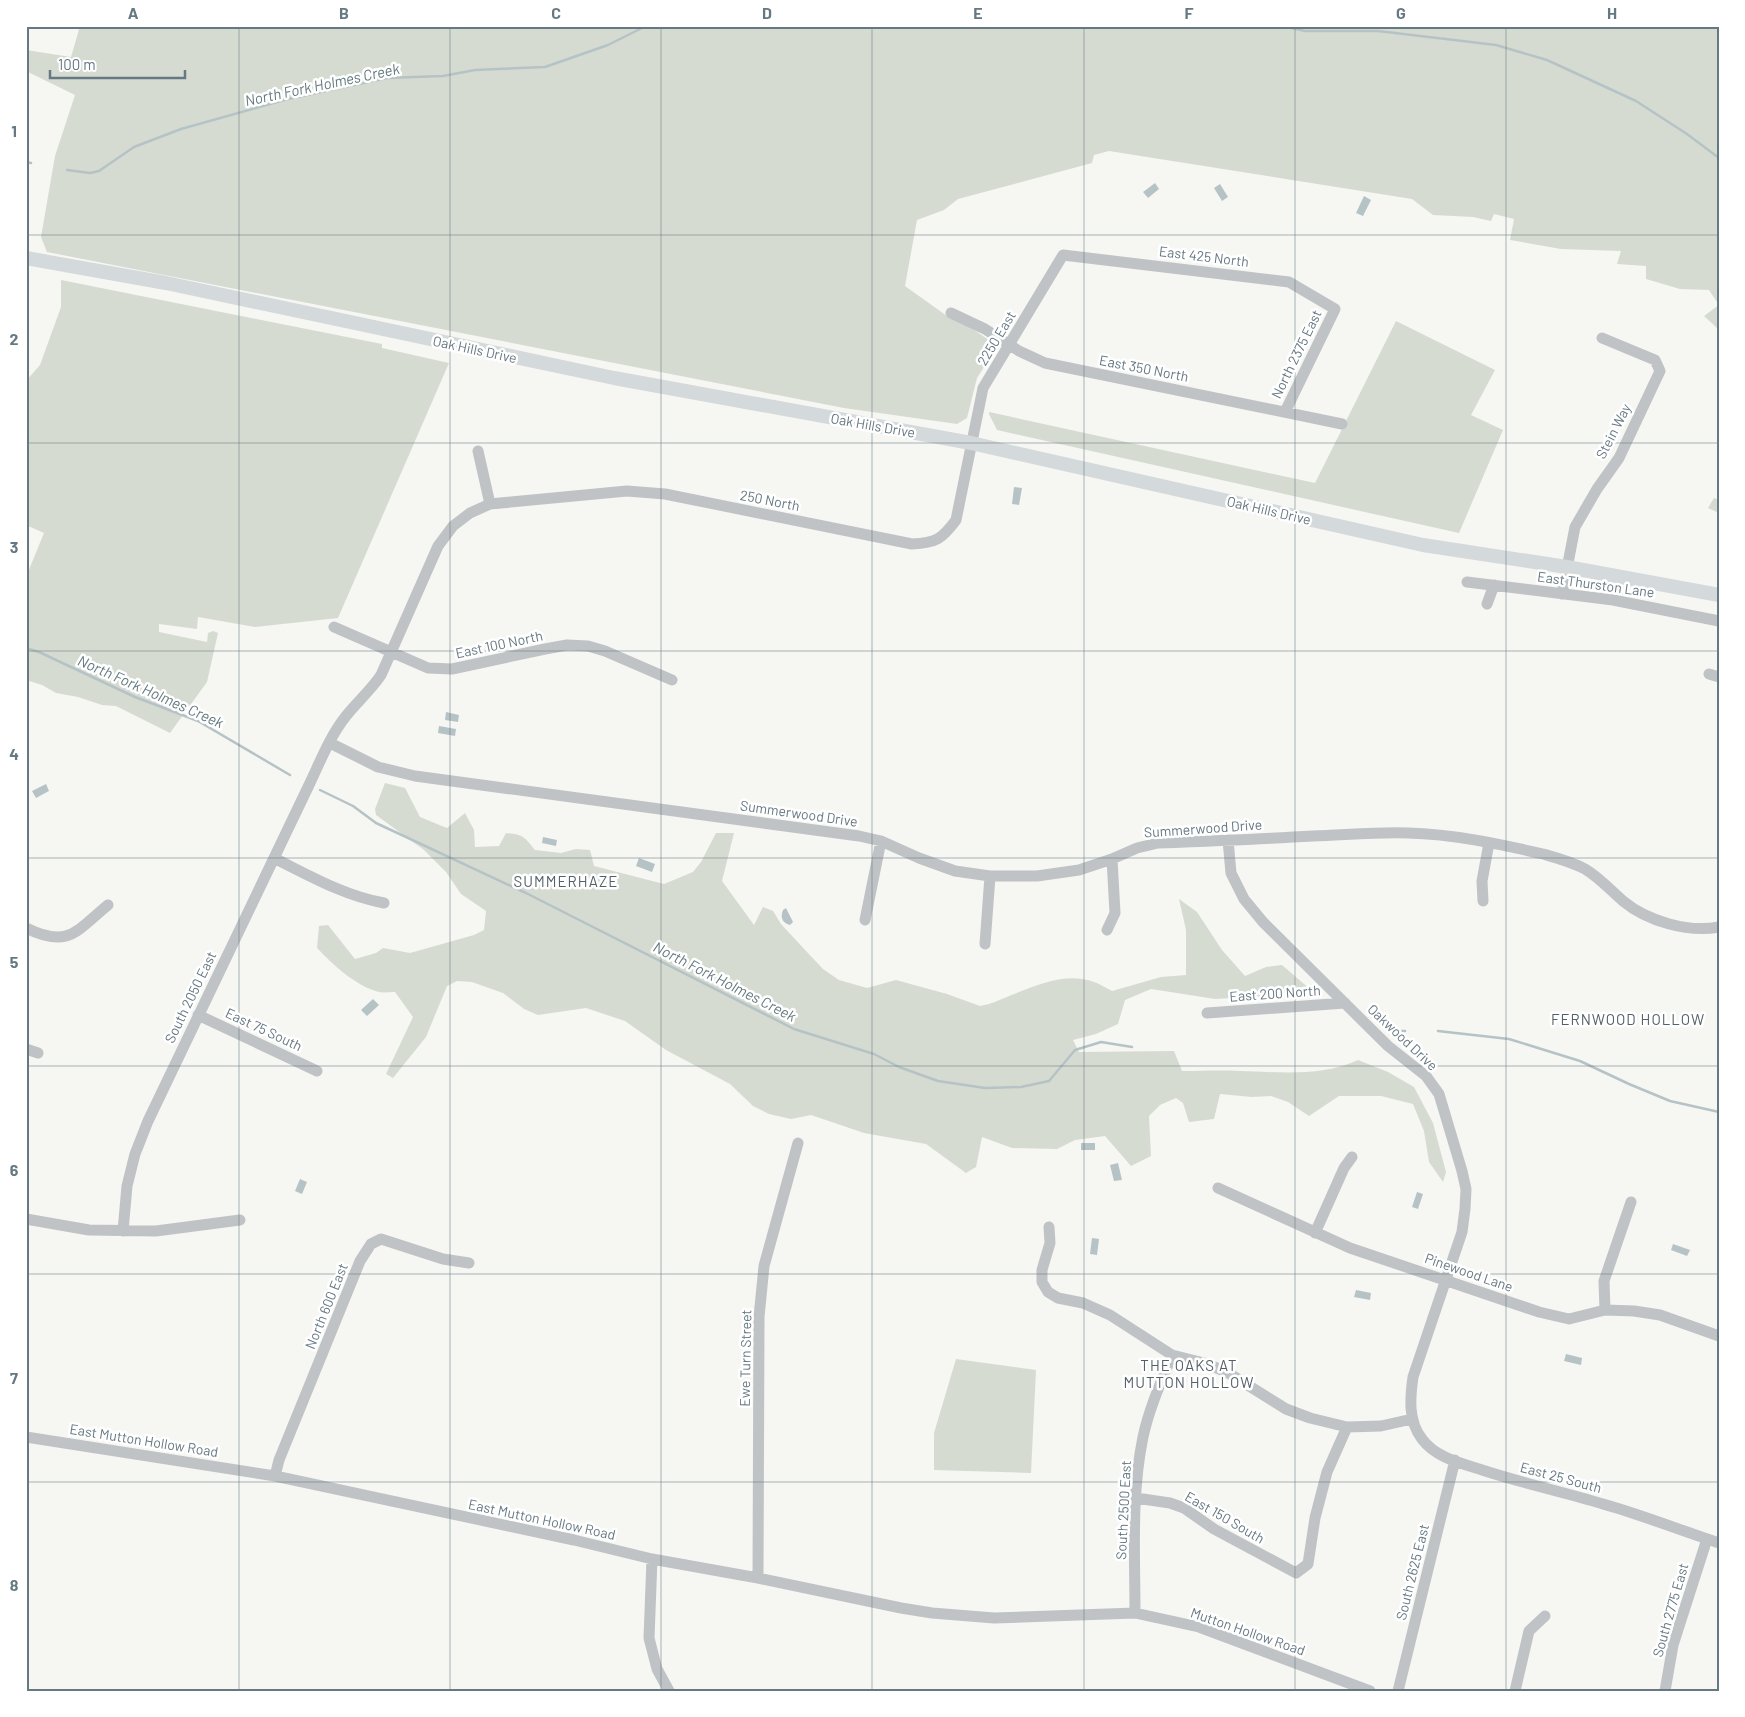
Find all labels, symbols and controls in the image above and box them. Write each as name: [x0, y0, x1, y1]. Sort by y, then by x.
text: A: [128, 3, 139, 22]
text: B: [339, 3, 349, 22]
text: C: [551, 3, 561, 22]
text: D: [762, 3, 772, 22]
text: E: [973, 3, 983, 22]
text: F: [1185, 3, 1194, 22]
text: G: [1396, 3, 1406, 22]
text: H: [1607, 3, 1617, 22]
scale bar: [50, 48, 185, 80]
text: 100 m: [58, 55, 96, 73]
water label: North Fork Holmes Creek: [243, 59, 402, 109]
text: 1: [11, 121, 17, 140]
street label: East 425 North: [1158, 242, 1250, 270]
street label: North 2375 East: [1267, 307, 1325, 401]
street label: 2250 East: [973, 308, 1019, 368]
text: 2: [10, 329, 19, 348]
street label: Oak Hills Drive: [431, 332, 519, 366]
street label: East 350 North: [1098, 351, 1190, 385]
street label: Stein Way: [1592, 400, 1634, 461]
street label: Oak Hills Drive: [829, 409, 917, 441]
street label: 250 North: [739, 486, 801, 514]
street label: Oak Hills Drive: [1225, 492, 1313, 528]
text: 3: [10, 537, 18, 556]
street label: East Thurston Lane: [1536, 567, 1656, 601]
street label: East 100 North: [454, 626, 544, 662]
water label: North Fork Holmes Creek: [75, 651, 227, 732]
text: 4: [9, 744, 19, 763]
street label: Summerwood Drive: [739, 796, 859, 830]
street label: Summerwood Drive: [1143, 815, 1263, 841]
district label: SUMMERHAZE: [514, 872, 618, 890]
water label: North Fork Holmes Creek: [651, 937, 800, 1025]
street label: South 2050 East: [161, 949, 219, 1045]
text: 5: [10, 952, 19, 971]
street label: East 200 North: [1229, 981, 1321, 1005]
street label: Oakwood Drive: [1364, 1000, 1442, 1074]
street label: East 75 South: [223, 1004, 305, 1054]
district label: FERNWOOD HOLLOW: [1551, 1010, 1705, 1028]
text: 6: [10, 1160, 19, 1179]
street label: Pinewood Lane: [1423, 1249, 1515, 1295]
street label: North 600 East: [301, 1261, 351, 1351]
street label: Ewe Turn Street: [736, 1309, 754, 1407]
district label: THE OAKS AT MUTTON HOLLOW: [1124, 1356, 1254, 1391]
text: 7: [10, 1368, 18, 1387]
street label: East Mutton Hollow Road: [69, 1420, 219, 1460]
street label: East 25 South: [1518, 1458, 1604, 1496]
street label: South 2500 East: [1112, 1460, 1134, 1560]
street label: East 150 South: [1182, 1487, 1268, 1547]
street label: East Mutton Hollow Road: [467, 1495, 617, 1543]
street label: South 2625 East: [1392, 1522, 1432, 1622]
street label: South 2775 East: [1648, 1561, 1692, 1659]
text: 8: [10, 1575, 19, 1594]
street label: Mutton Hollow Road: [1189, 1603, 1307, 1659]

